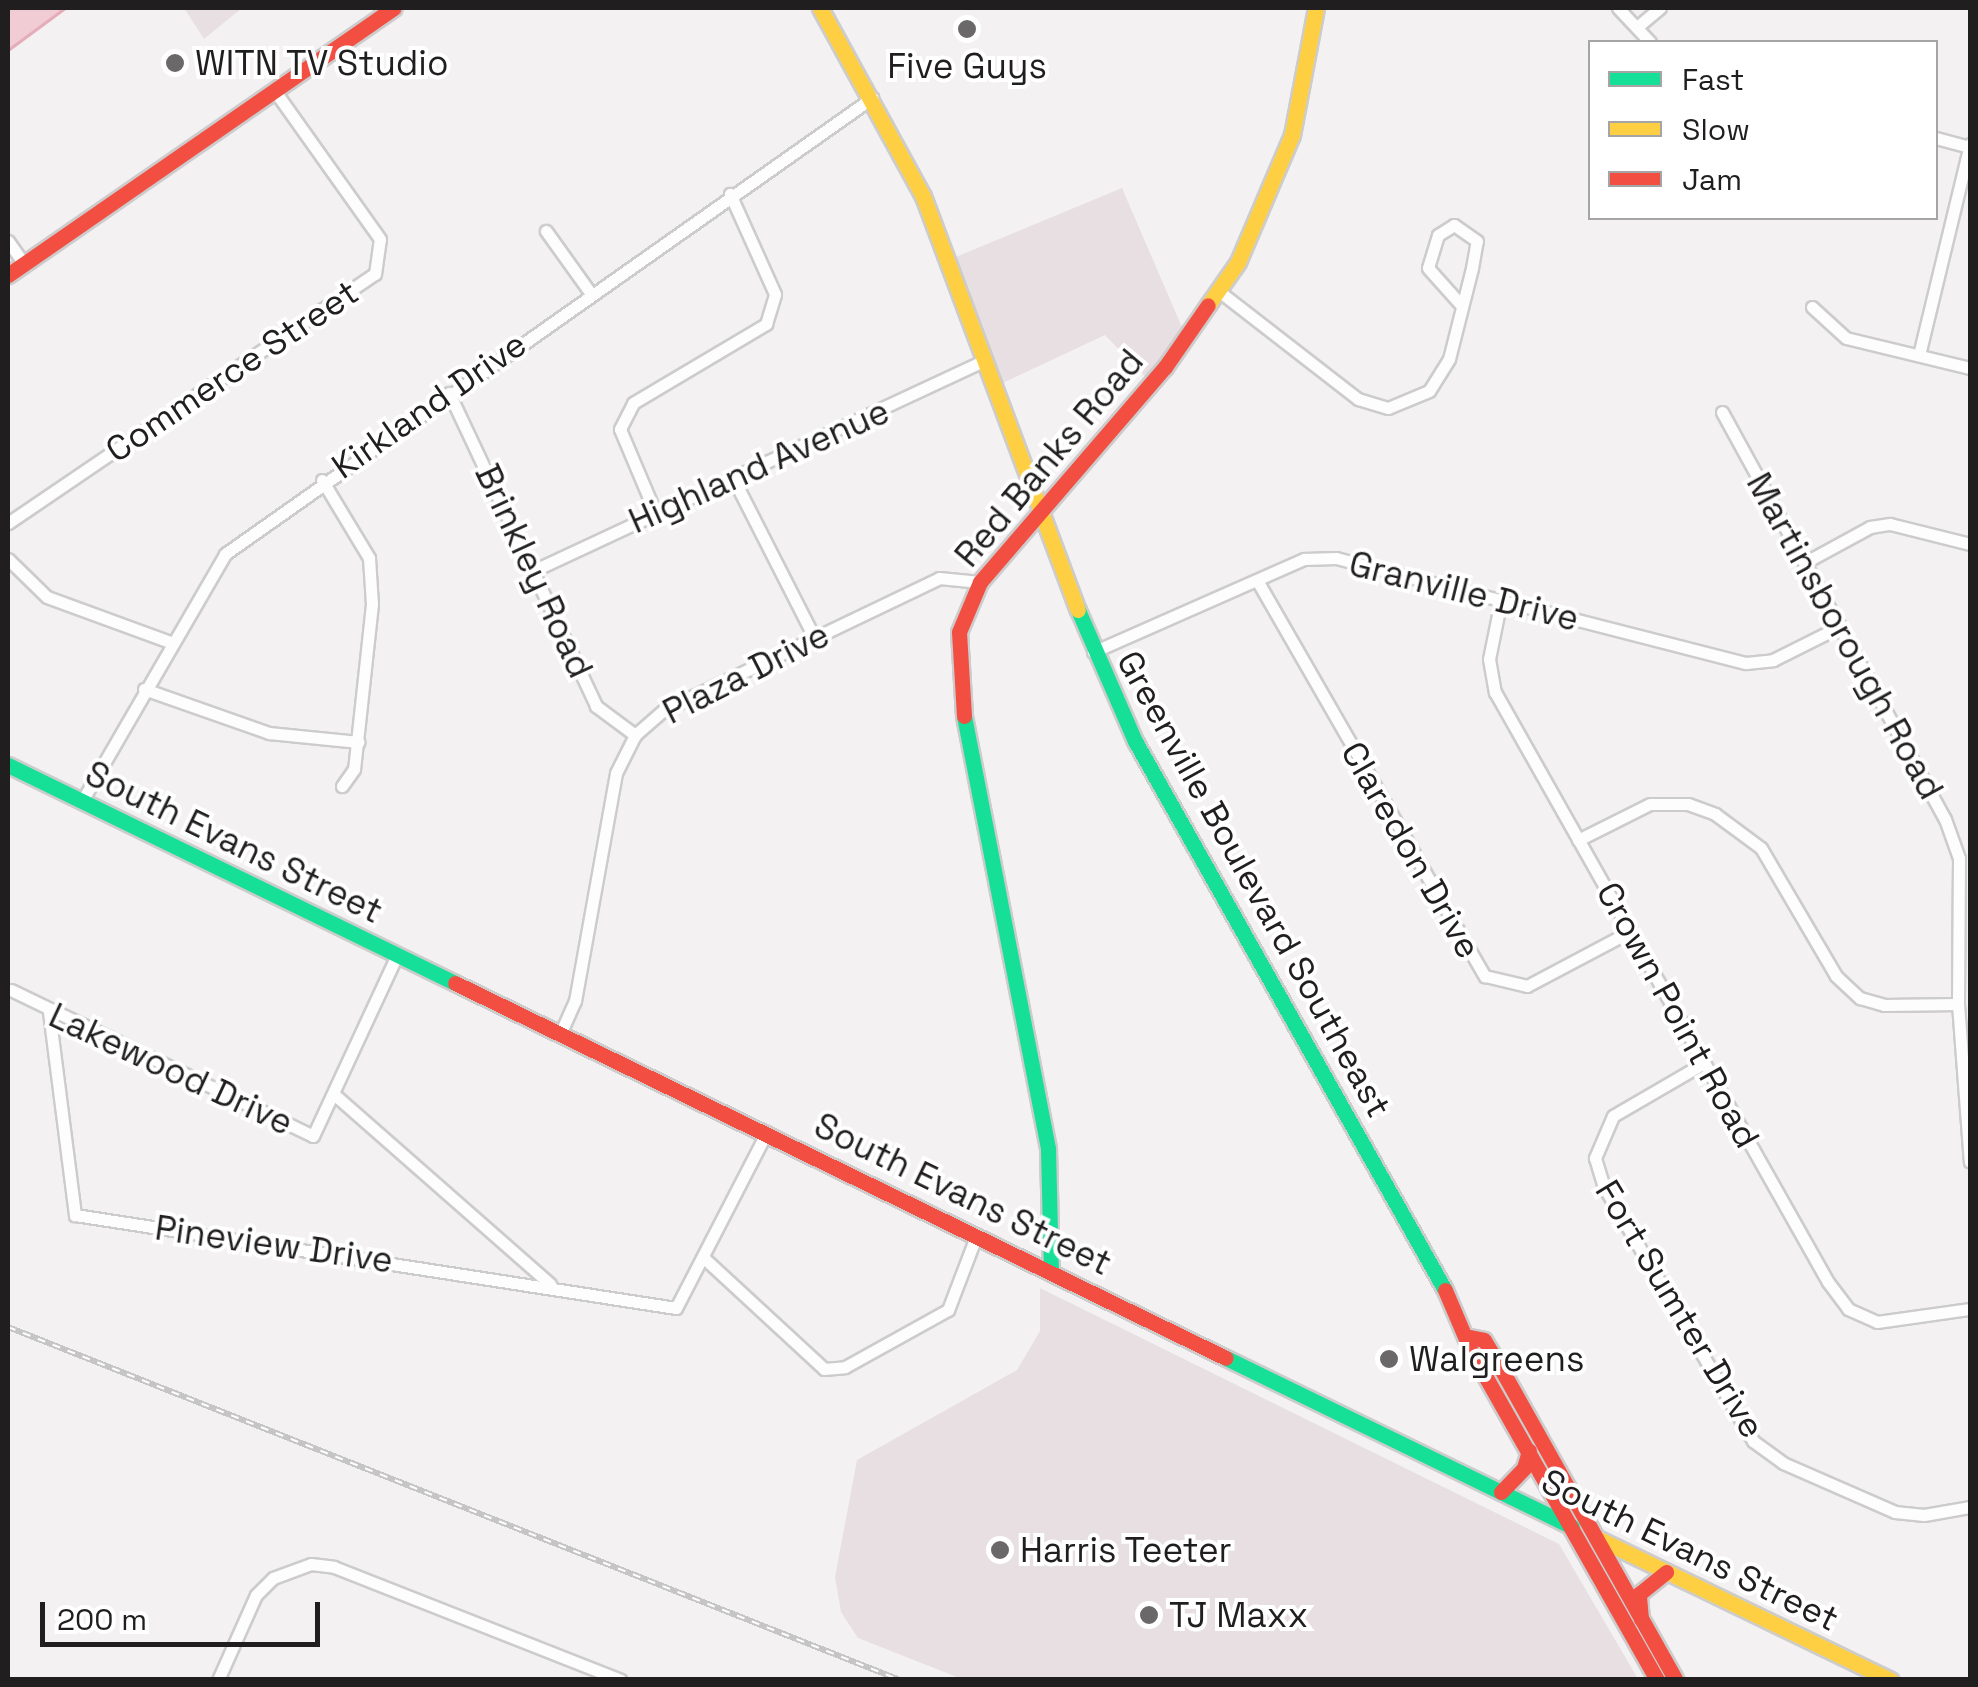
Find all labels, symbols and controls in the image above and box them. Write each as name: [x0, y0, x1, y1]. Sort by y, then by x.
marker: Five Guys: [956, 18, 978, 40]
legend: [1588, 40, 1938, 220]
place label: WITN TV Studio: [195, 42, 450, 84]
place label: Five Guys: [887, 45, 1047, 87]
marker: WITN TV Studio: [164, 52, 186, 74]
text: Fast: [1682, 60, 1744, 99]
text: Slow: [1682, 110, 1750, 149]
text: Jam: [1682, 160, 1742, 199]
street label: Commerce Street: [98, 271, 366, 471]
street label: Kirkland Drive: [324, 323, 534, 487]
street label: Red Banks Road: [946, 341, 1152, 575]
street label: Highland Avenue: [622, 390, 896, 542]
street label: Brinkley Road: [466, 458, 602, 684]
street label: Martinsborough Road: [1738, 465, 1952, 807]
street label: Granville Drive: [1345, 542, 1583, 640]
street label: Plaza Drive: [656, 613, 836, 733]
street label: Greenville Boulevard Southeast: [1108, 644, 1400, 1124]
street label: Claredon Drive: [1332, 734, 1490, 966]
street label: South Evans Street: [79, 752, 389, 932]
street label: Crown Point Road: [1588, 875, 1768, 1155]
street label: Lakewood Drive: [43, 994, 299, 1144]
street label: South Evans Street: [808, 1104, 1118, 1284]
street label: Fort Sumter Drive: [1586, 1172, 1774, 1446]
street label: Pineview Drive: [152, 1207, 396, 1281]
place label: Walgreens: [1409, 1338, 1584, 1380]
marker: Walgreens: [1378, 1348, 1400, 1370]
street label: South Evans Street: [1535, 1460, 1845, 1640]
place label: Harris Teeter: [1020, 1529, 1233, 1571]
marker: Harris Teeter: [989, 1539, 1011, 1561]
scale bar: [45, 1582, 325, 1644]
place label: TJ Maxx: [1169, 1594, 1308, 1636]
text: 200 m: [57, 1600, 147, 1639]
marker: TJ Maxx: [1138, 1604, 1160, 1626]

